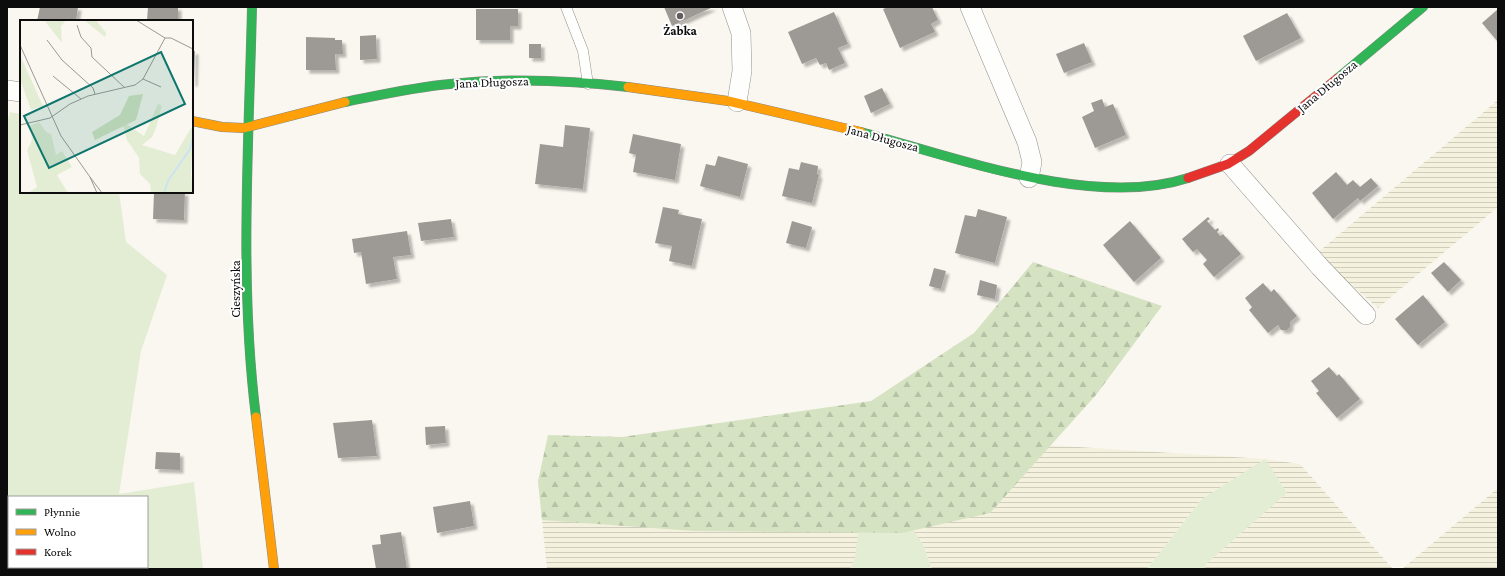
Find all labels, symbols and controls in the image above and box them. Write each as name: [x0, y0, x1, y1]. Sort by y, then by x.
marker: Żabka: [675, 11, 685, 21]
inset map: [20, 20, 193, 193]
place label: Żabka: [663, 23, 698, 38]
street label: Jana Długosza: [1293, 57, 1360, 116]
street label: Jana Długosza: [454, 73, 529, 91]
street label: Jana Długosza: [845, 121, 920, 155]
street label: Cieszyńska: [228, 260, 243, 318]
legend: [8, 496, 148, 568]
text: Płynnie: [44, 505, 80, 519]
text: Wolno: [44, 525, 76, 539]
text: Korek: [44, 545, 72, 559]

